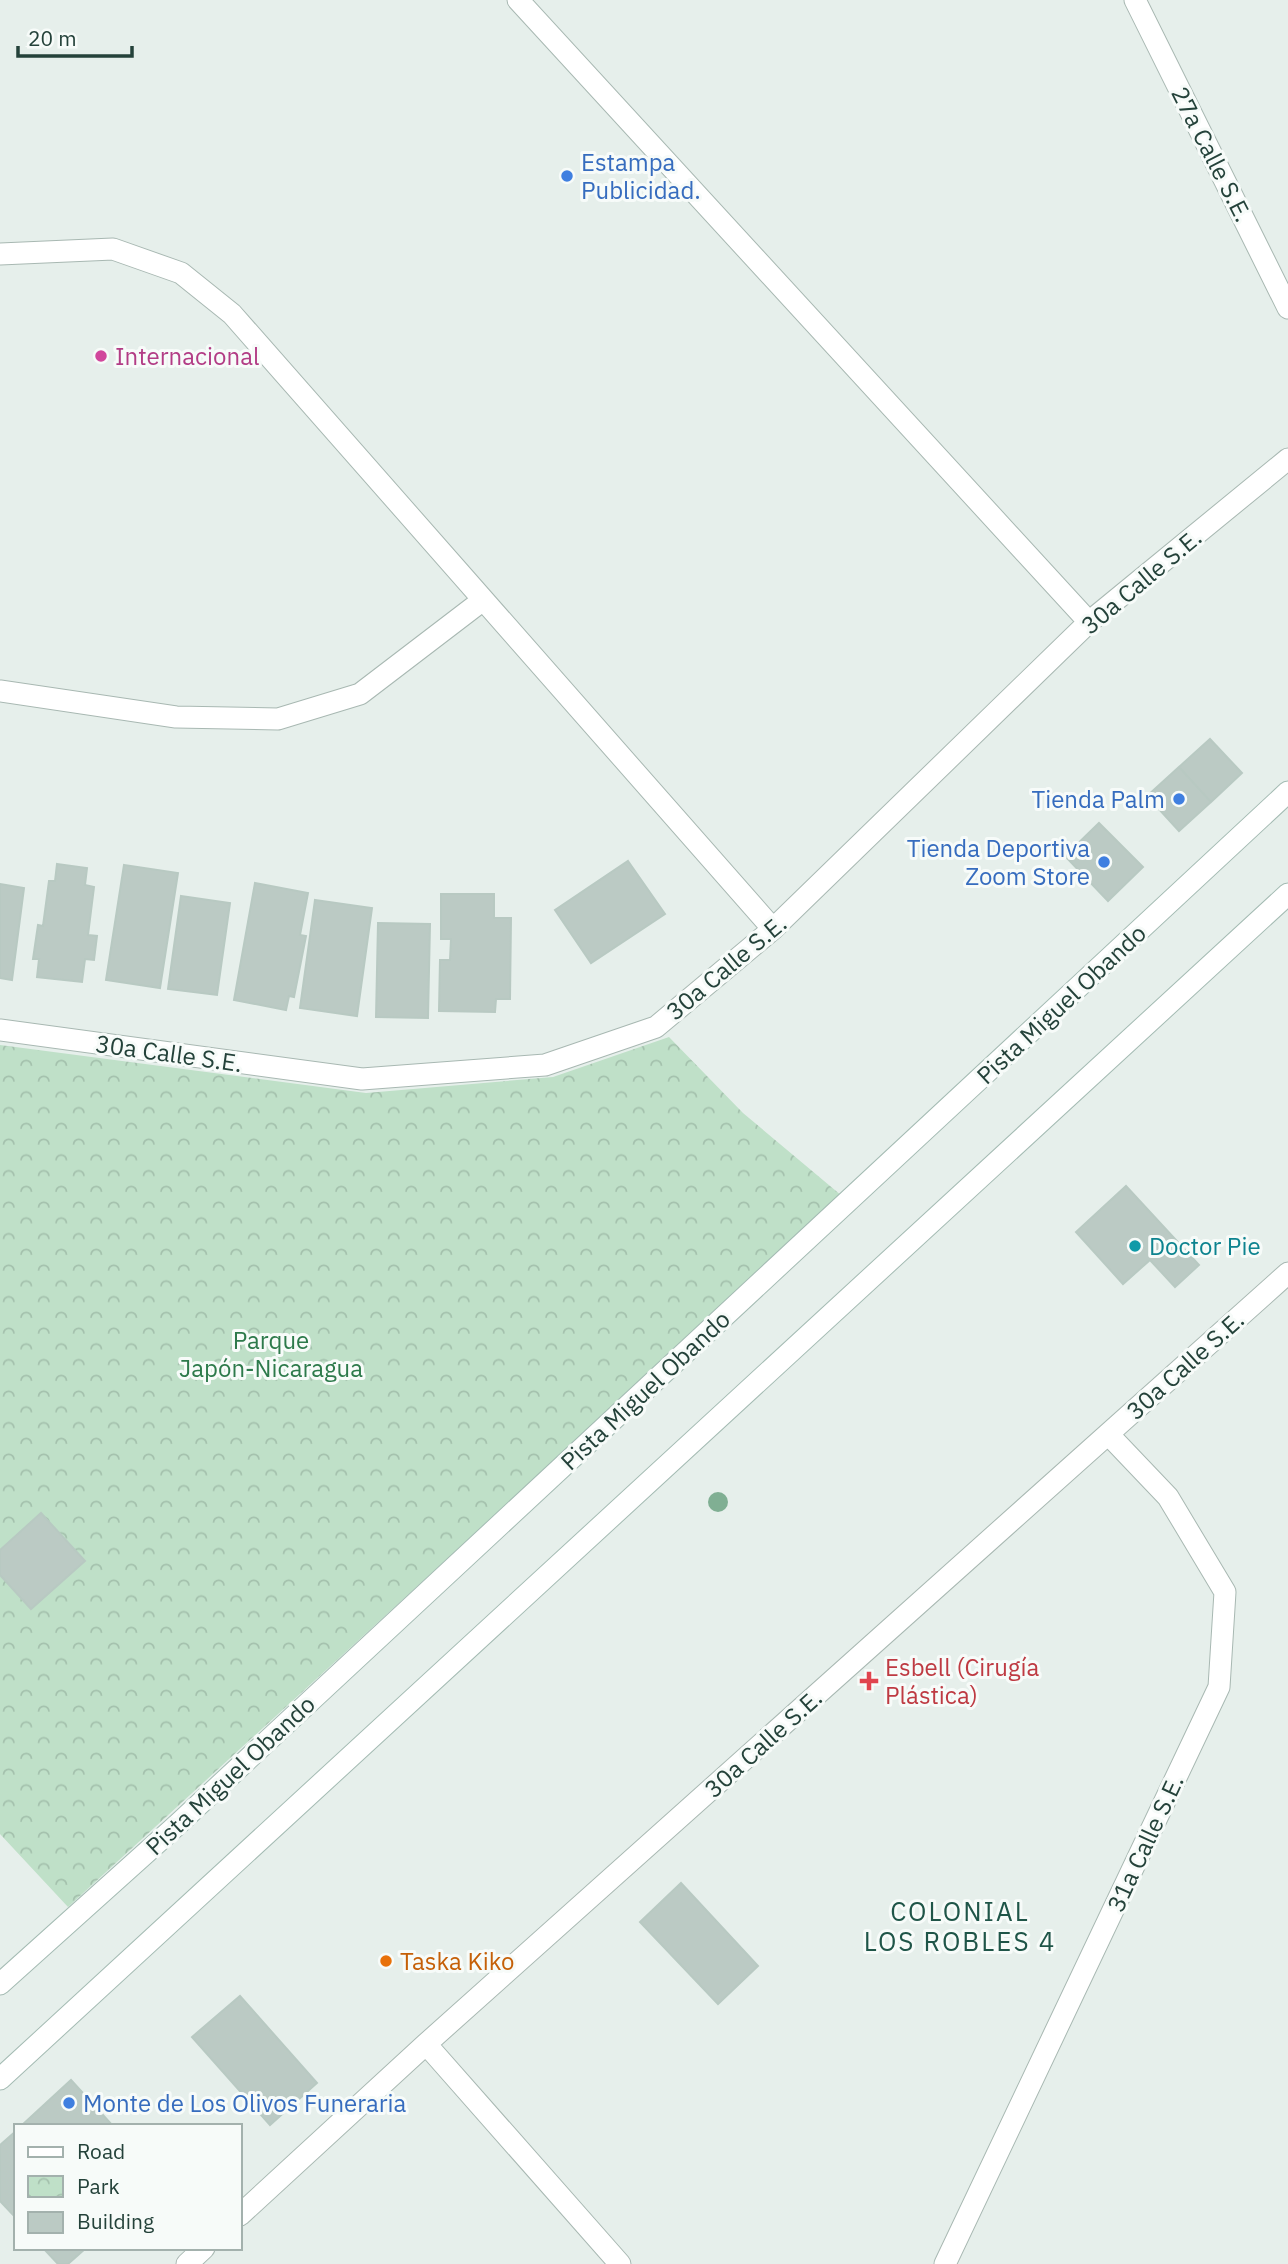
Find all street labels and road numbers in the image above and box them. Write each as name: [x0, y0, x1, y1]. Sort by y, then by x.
street label: 27a Calle S.E.: [1164, 81, 1260, 227]
street label: 30a Calle S.E.: [1074, 521, 1208, 641]
street label: 30a Calle S.E.: [659, 907, 793, 1027]
street label: Pista Miguel Obando: [969, 917, 1153, 1091]
street label: 30a Calle S.E.: [94, 1027, 244, 1079]
street label: Pista Miguel Obando: [553, 1303, 737, 1477]
street label: 30a Calle S.E.: [1119, 1304, 1251, 1426]
street label: 30a Calle S.E.: [697, 1682, 829, 1804]
street label: Pista Miguel Obando: [138, 1688, 322, 1862]
street label: 31a Calle S.E.: [1099, 1769, 1191, 1917]

